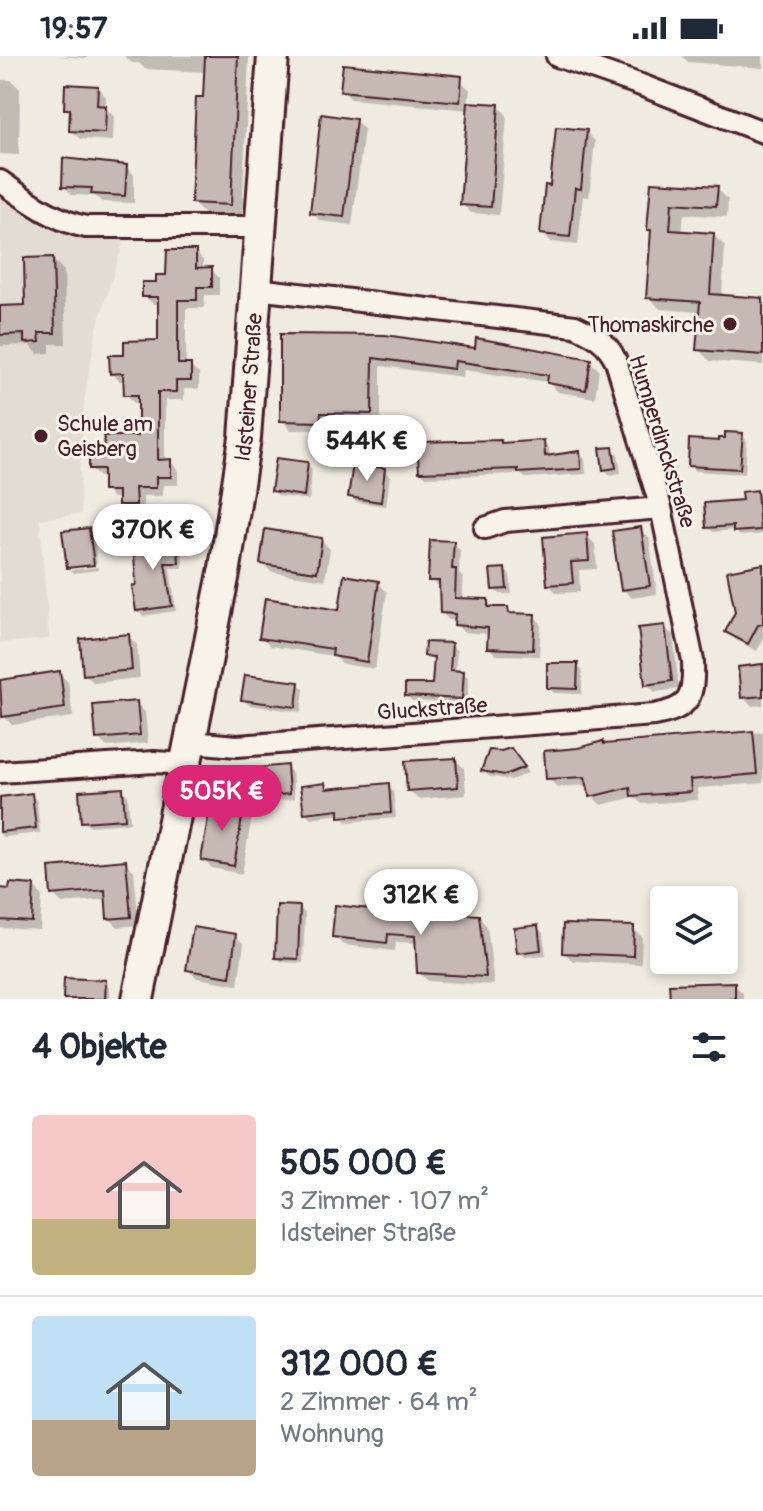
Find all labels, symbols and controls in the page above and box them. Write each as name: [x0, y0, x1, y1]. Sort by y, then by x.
text: 19:57: [40, 10, 107, 47]
place label: Thomaskirche: [587, 311, 714, 339]
street label: Idsteiner Straße: [229, 312, 269, 464]
marker: Thomaskirche: [721, 315, 739, 333]
street label: Humperdinckstraße: [622, 351, 702, 531]
place label: Schule am Geisberg: [57, 410, 153, 463]
pin: 544K €: [302, 415, 432, 483]
text: 544K €: [326, 425, 408, 457]
marker: Schule am Geisberg: [32, 427, 50, 445]
pin: 370K €: [88, 504, 218, 572]
text: 370K €: [111, 514, 195, 546]
street label: Gluckstraße: [376, 691, 488, 727]
pin: 505K €: [157, 765, 287, 833]
text: 505K €: [180, 775, 264, 807]
pin: 312K €: [356, 869, 486, 937]
text: 312K €: [382, 879, 460, 911]
map controls: [650, 886, 738, 974]
button: layers: [650, 886, 738, 974]
icon: filters: [687, 1025, 731, 1069]
text: 4 Objekte: [32, 1026, 167, 1069]
text: 505 000 €: [280, 1142, 447, 1185]
icon: home: [96, 1147, 192, 1243]
text: 3 Zimmer · 107 m²: [280, 1185, 489, 1217]
text: Idsteiner Straße: [280, 1217, 456, 1249]
text: 312 000 €: [280, 1343, 438, 1386]
icon: home: [96, 1348, 192, 1444]
text: 2 Zimmer · 64 m²: [280, 1386, 478, 1418]
text: Wohnung: [280, 1418, 384, 1450]

